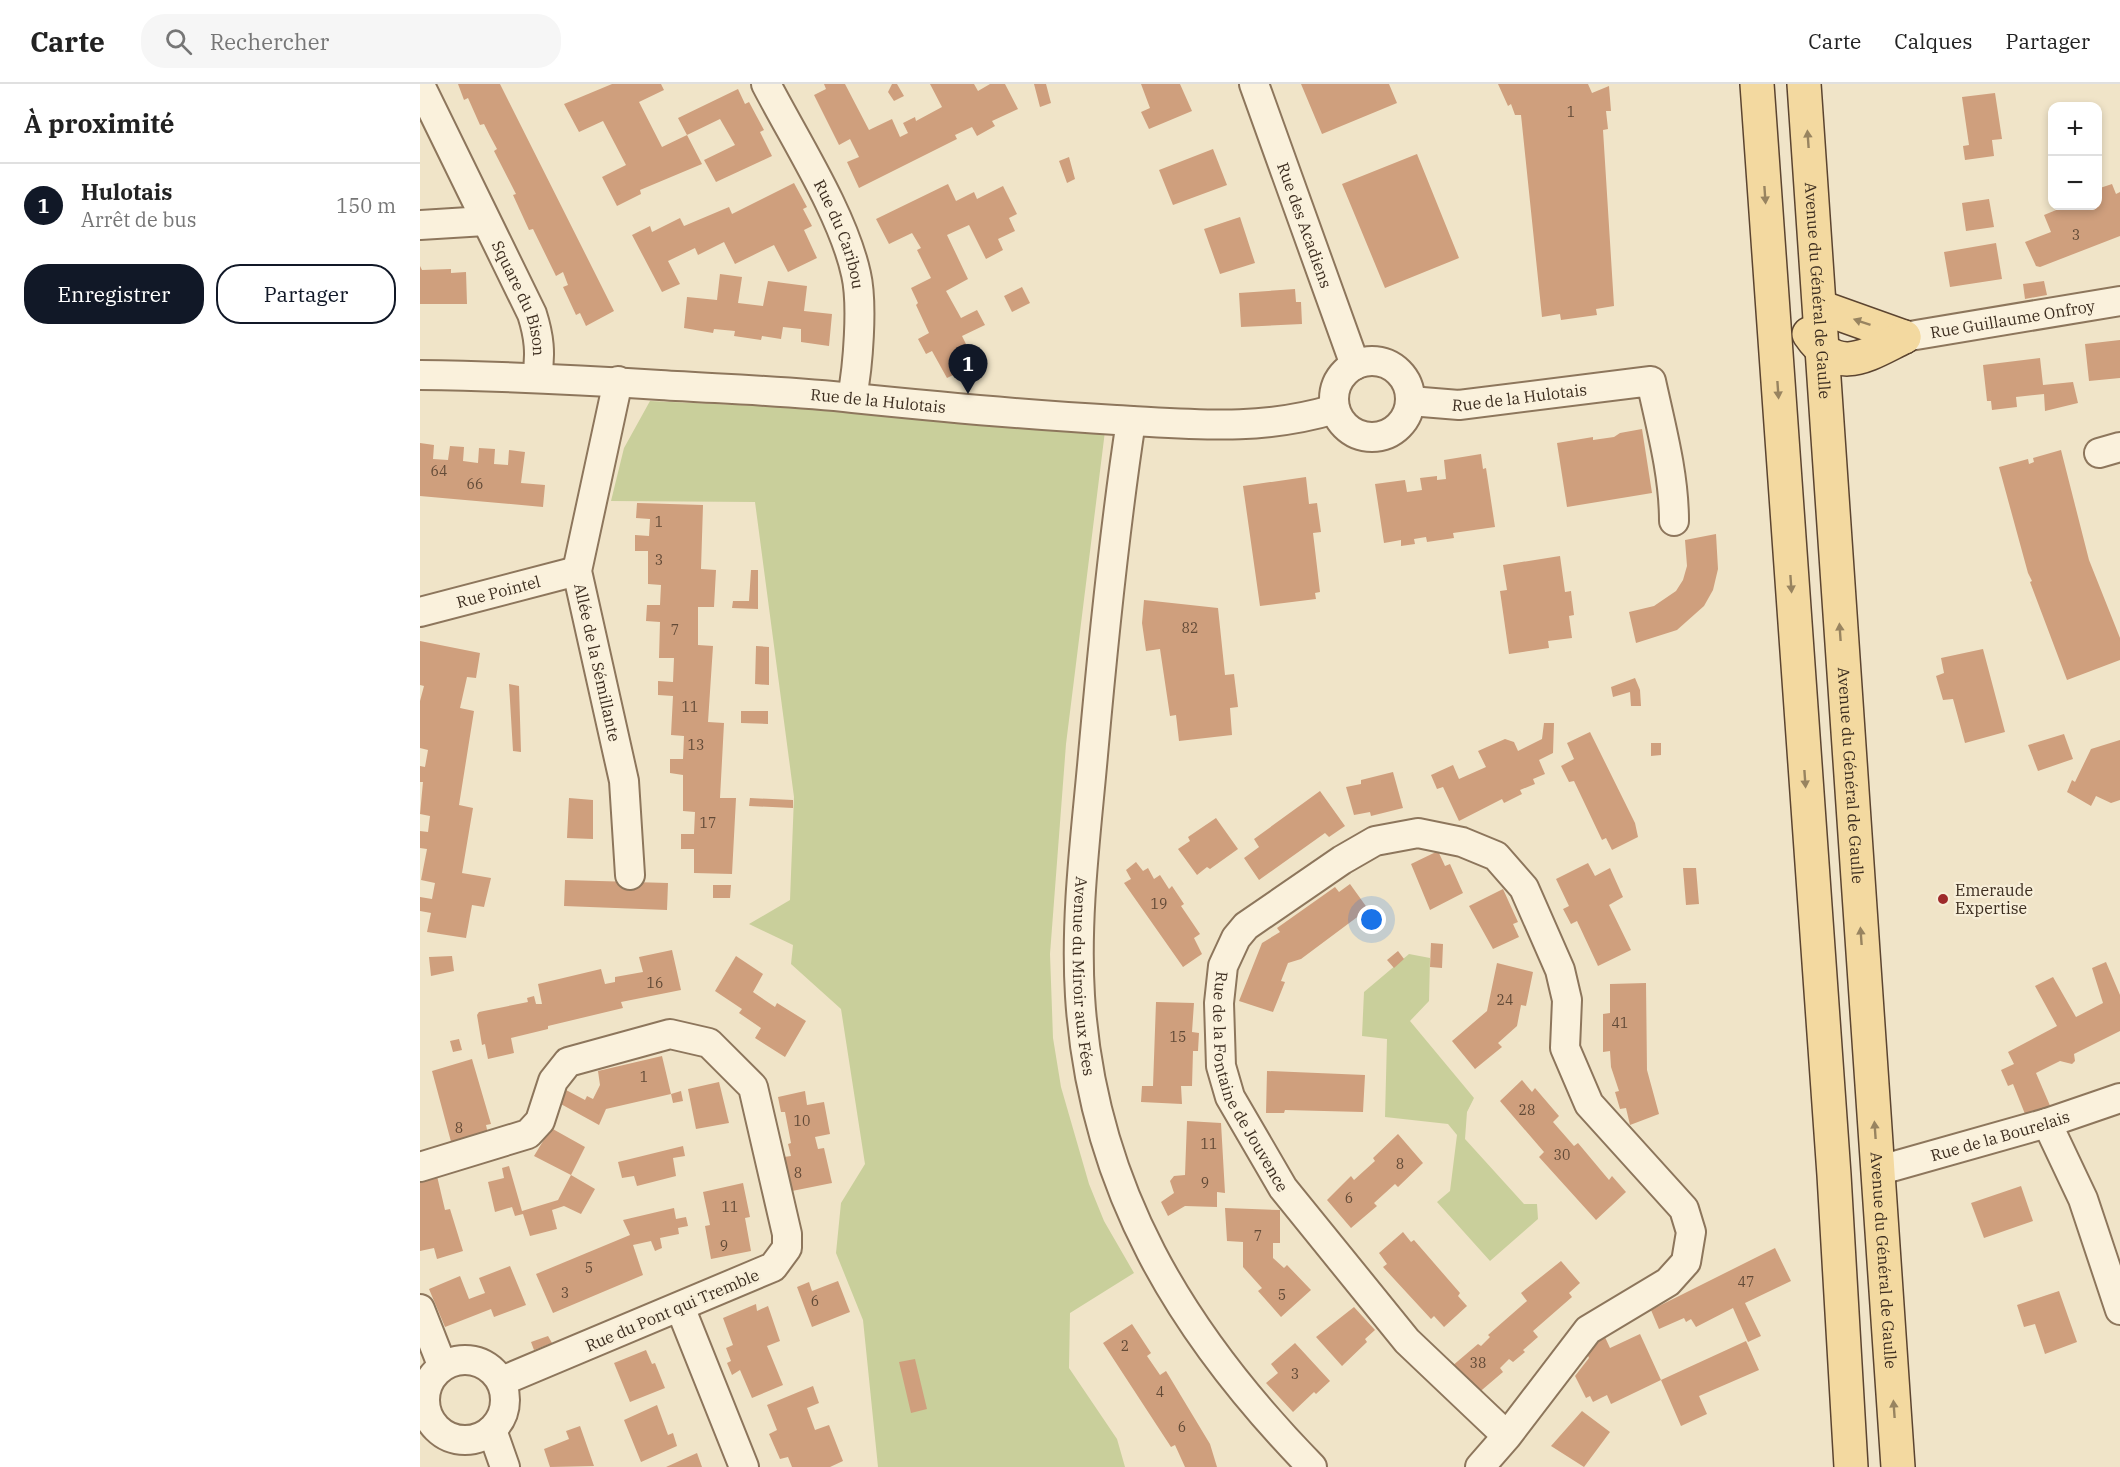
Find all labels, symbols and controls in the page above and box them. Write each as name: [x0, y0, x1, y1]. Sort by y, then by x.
search box: [141, 14, 561, 68]
text: Carte: [30, 23, 105, 60]
icon: search: [162, 25, 195, 58]
text: Rechercher: [210, 27, 329, 56]
text: Carte: [1808, 27, 1861, 55]
text: Calques: [1894, 27, 1973, 55]
text: Partager: [2006, 27, 2090, 55]
map controls: [2048, 102, 2102, 210]
button: +: [2048, 102, 2102, 156]
house number: 1: [1567, 103, 1575, 121]
text: À proximité: [24, 106, 175, 140]
one-way arrow: [1803, 130, 1813, 149]
button: −: [2048, 156, 2102, 210]
street label: Rue des Acadiens: [1273, 160, 1336, 291]
street label: Rue du Caribou: [810, 176, 868, 290]
text: Hulotais: [81, 177, 172, 206]
street label: Avenue du Général de Gaulle: [1801, 182, 1835, 400]
one-way arrow: [1760, 186, 1770, 205]
text: 1: [38, 192, 50, 219]
text: 150 m: [336, 192, 396, 219]
text: Arrêt de bus: [81, 206, 196, 233]
house number: 3: [2072, 226, 2080, 244]
street label: Square du Bison: [488, 237, 549, 356]
button: Enregistrer: [24, 264, 204, 324]
button: Partager: [216, 264, 396, 324]
street label: Rue Guillaume Onfroy: [1929, 295, 2097, 342]
one-way arrow: [1853, 317, 1871, 326]
pin: 1: [948, 344, 988, 394]
street label: Rue de la Hulotais: [1451, 379, 1588, 415]
one-way arrow: [1773, 380, 1782, 399]
street label: Rue de la Hulotais: [810, 384, 947, 417]
house number: 64: [431, 462, 447, 480]
house number: 66: [467, 475, 483, 493]
house number: 1: [655, 513, 663, 531]
house number: 3: [655, 551, 663, 569]
street label: Rue Pointel: [454, 571, 543, 612]
one-way arrow: [1787, 575, 1796, 594]
street label: Allée de la Sémillante: [570, 581, 625, 743]
house number: 82: [1182, 619, 1198, 637]
house number: 7: [671, 621, 679, 639]
one-way arrow: [1836, 622, 1845, 641]
street label: Avenue du Général de Gaulle: [1834, 666, 1868, 884]
house number: 11: [682, 698, 698, 716]
house number: 13: [688, 736, 704, 754]
one-way arrow: [1801, 769, 1810, 788]
house number: 17: [700, 814, 716, 832]
street label: Avenue du Miroir aux Fées: [1069, 876, 1100, 1077]
place label: Emeraude Expertise: [1955, 880, 2033, 918]
marker: Emeraude Expertise: [1936, 892, 1950, 906]
house number: 19: [1151, 895, 1167, 913]
your location: [1357, 905, 1386, 934]
one-way arrow: [1857, 926, 1866, 945]
street label: Rue de la Fontaine de Jouvence: [1209, 970, 1293, 1195]
house number: 16: [647, 974, 663, 992]
house number: 24: [1497, 991, 1513, 1009]
house number: 41: [1612, 1014, 1628, 1032]
house number: 15: [1170, 1028, 1186, 1046]
house number: 1: [640, 1068, 648, 1086]
house number: 28: [1519, 1101, 1535, 1119]
street label: Rue de la Bourelais: [1928, 1106, 2072, 1165]
house number: 10: [794, 1112, 810, 1130]
house number: 8: [455, 1119, 463, 1137]
one-way arrow: [1870, 1121, 1879, 1140]
house number: 11: [1201, 1135, 1217, 1153]
house number: 30: [1554, 1146, 1570, 1164]
street label: Avenue du Général de Gaulle: [1867, 1151, 1901, 1369]
house number: 8: [1396, 1155, 1404, 1173]
house number: 8: [794, 1164, 802, 1182]
house number: 9: [1201, 1174, 1209, 1192]
house number: 6: [1345, 1189, 1353, 1207]
house number: 11: [722, 1198, 738, 1216]
house number: 7: [1254, 1227, 1262, 1245]
house number: 9: [720, 1237, 728, 1255]
house number: 5: [585, 1259, 593, 1277]
street label: Rue du Pont qui Tremble: [582, 1264, 762, 1356]
house number: 47: [1738, 1273, 1754, 1291]
house number: 3: [561, 1284, 569, 1302]
house number: 5: [1278, 1286, 1286, 1304]
house number: 6: [811, 1292, 819, 1310]
house number: 2: [1121, 1337, 1129, 1355]
house number: 38: [1470, 1354, 1486, 1372]
house number: 3: [1291, 1365, 1299, 1383]
house number: 4: [1156, 1383, 1164, 1401]
one-way arrow: [1889, 1399, 1899, 1418]
house number: 6: [1178, 1418, 1186, 1436]

